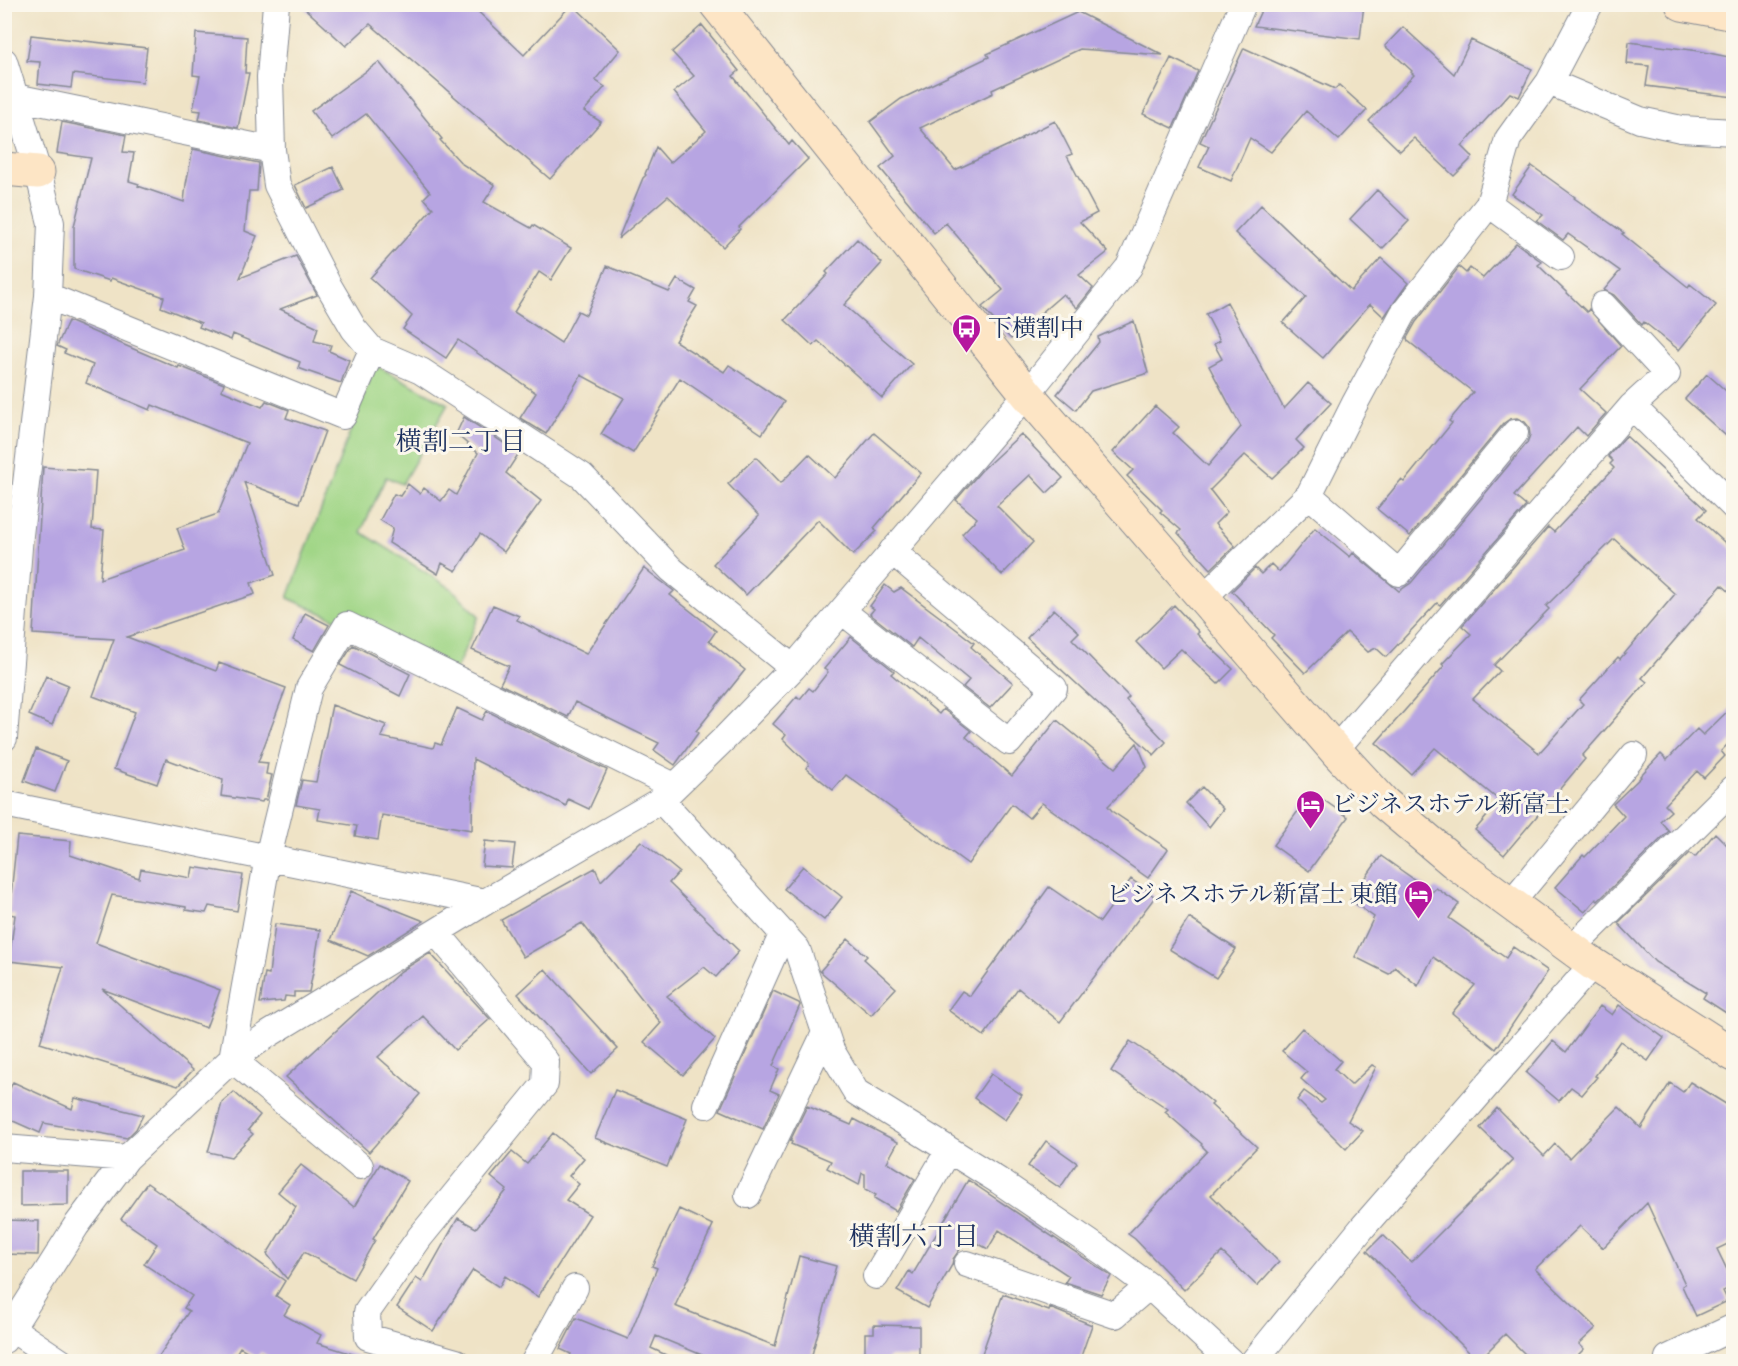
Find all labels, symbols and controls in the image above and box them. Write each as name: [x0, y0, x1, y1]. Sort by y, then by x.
bus stop icon: 下横割中: [951, 312, 983, 354]
place label: 下横割中: [988, 314, 1084, 344]
district label: 横割二丁目: [396, 426, 526, 459]
hotel icon: ビジネスホテル新富士: [1295, 788, 1327, 830]
place label: ビジネスホテル新富士: [1332, 790, 1570, 820]
hotel icon: ビジネスホテル新富士 東館: [1403, 878, 1435, 920]
place label: ビジネスホテル新富士 東館: [1107, 880, 1398, 910]
district label: 横割六丁目: [849, 1221, 979, 1254]

